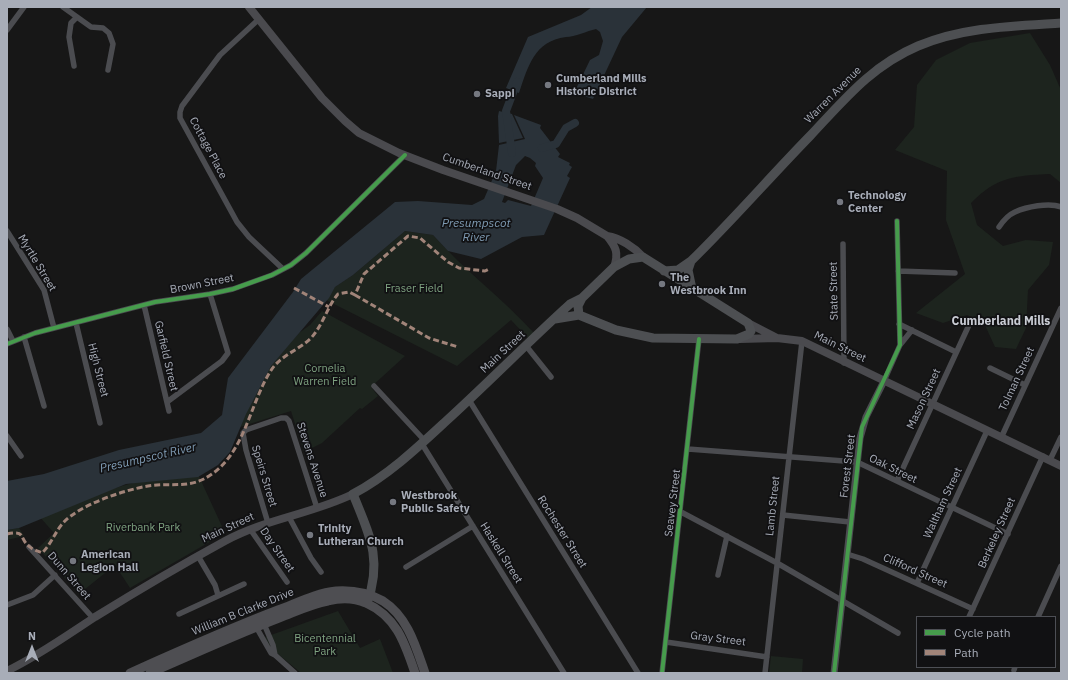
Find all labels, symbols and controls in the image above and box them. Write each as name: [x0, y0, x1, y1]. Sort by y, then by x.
street label: Warren Avenue: [802, 64, 864, 126]
place label: Cumberland Mills Historic District: [556, 72, 647, 98]
marker: Cumberland Mills Historic District: [543, 80, 553, 90]
place label: Sappi: [485, 87, 515, 101]
marker: Sappi: [472, 89, 482, 99]
street label: Cottage Place: [186, 115, 230, 181]
street label: Cumberland Street: [441, 151, 533, 193]
place label: Technology Center: [848, 189, 906, 215]
marker: Technology Center: [835, 197, 845, 207]
water label: Presumpscot River: [442, 217, 510, 245]
street label: Myrtle Street: [15, 232, 59, 294]
street label: State Street: [827, 262, 841, 320]
street label: Brown Street: [169, 271, 235, 297]
place label: The Westbrook Inn: [670, 271, 747, 297]
marker: The Westbrook Inn: [657, 279, 667, 289]
park label: Fraser Field: [385, 282, 443, 296]
district label: Cumberland Mills: [952, 315, 1050, 329]
street label: Garfield Street: [151, 319, 181, 393]
street label: Main Street: [478, 328, 528, 376]
street label: Main Street: [812, 329, 868, 365]
street label: High Street: [85, 342, 111, 398]
street label: Tolman Street: [996, 345, 1038, 413]
park label: Cornelia Warren Field: [294, 362, 356, 388]
street label: Mason Street: [904, 367, 944, 431]
street label: Stevens Avenue: [294, 421, 330, 499]
street label: Forest Street: [838, 433, 858, 499]
water label: Presumpscot River: [98, 440, 198, 476]
street label: Speirs Street: [248, 444, 280, 508]
street label: Oak Street: [867, 452, 919, 486]
street label: Waltham Street: [921, 465, 965, 541]
street label: Seavey Street: [662, 469, 684, 537]
street label: Lamb Street: [763, 475, 783, 537]
place label: Westbrook Public Safety: [401, 489, 470, 515]
street label: Rochester Street: [534, 493, 590, 571]
street label: Berkeley Street: [975, 496, 1019, 570]
marker: Westbrook Public Safety: [388, 497, 398, 507]
street label: Main Street: [200, 510, 256, 546]
street label: Haskell Street: [477, 520, 525, 586]
park label: Riverbank Park: [106, 521, 180, 535]
place label: Trinity Lutheran Church: [318, 522, 404, 548]
street label: Day Street: [257, 525, 297, 575]
marker: Trinity Lutheran Church: [305, 530, 315, 540]
place label: American Legion Hall: [81, 548, 138, 574]
street label: Dunn Street: [45, 549, 93, 603]
street label: Clifford Street: [881, 551, 949, 591]
marker: American Legion Hall: [68, 556, 78, 566]
street label: William B Clarke Drive: [190, 586, 296, 638]
legend: [916, 616, 1056, 668]
text: Cycle path: [954, 625, 1011, 640]
north arrow: [12, 628, 52, 668]
text: N: [28, 629, 36, 643]
street label: Gray Street: [690, 629, 746, 649]
park label: Bicentennial Park: [294, 632, 356, 658]
text: Path: [954, 645, 979, 660]

